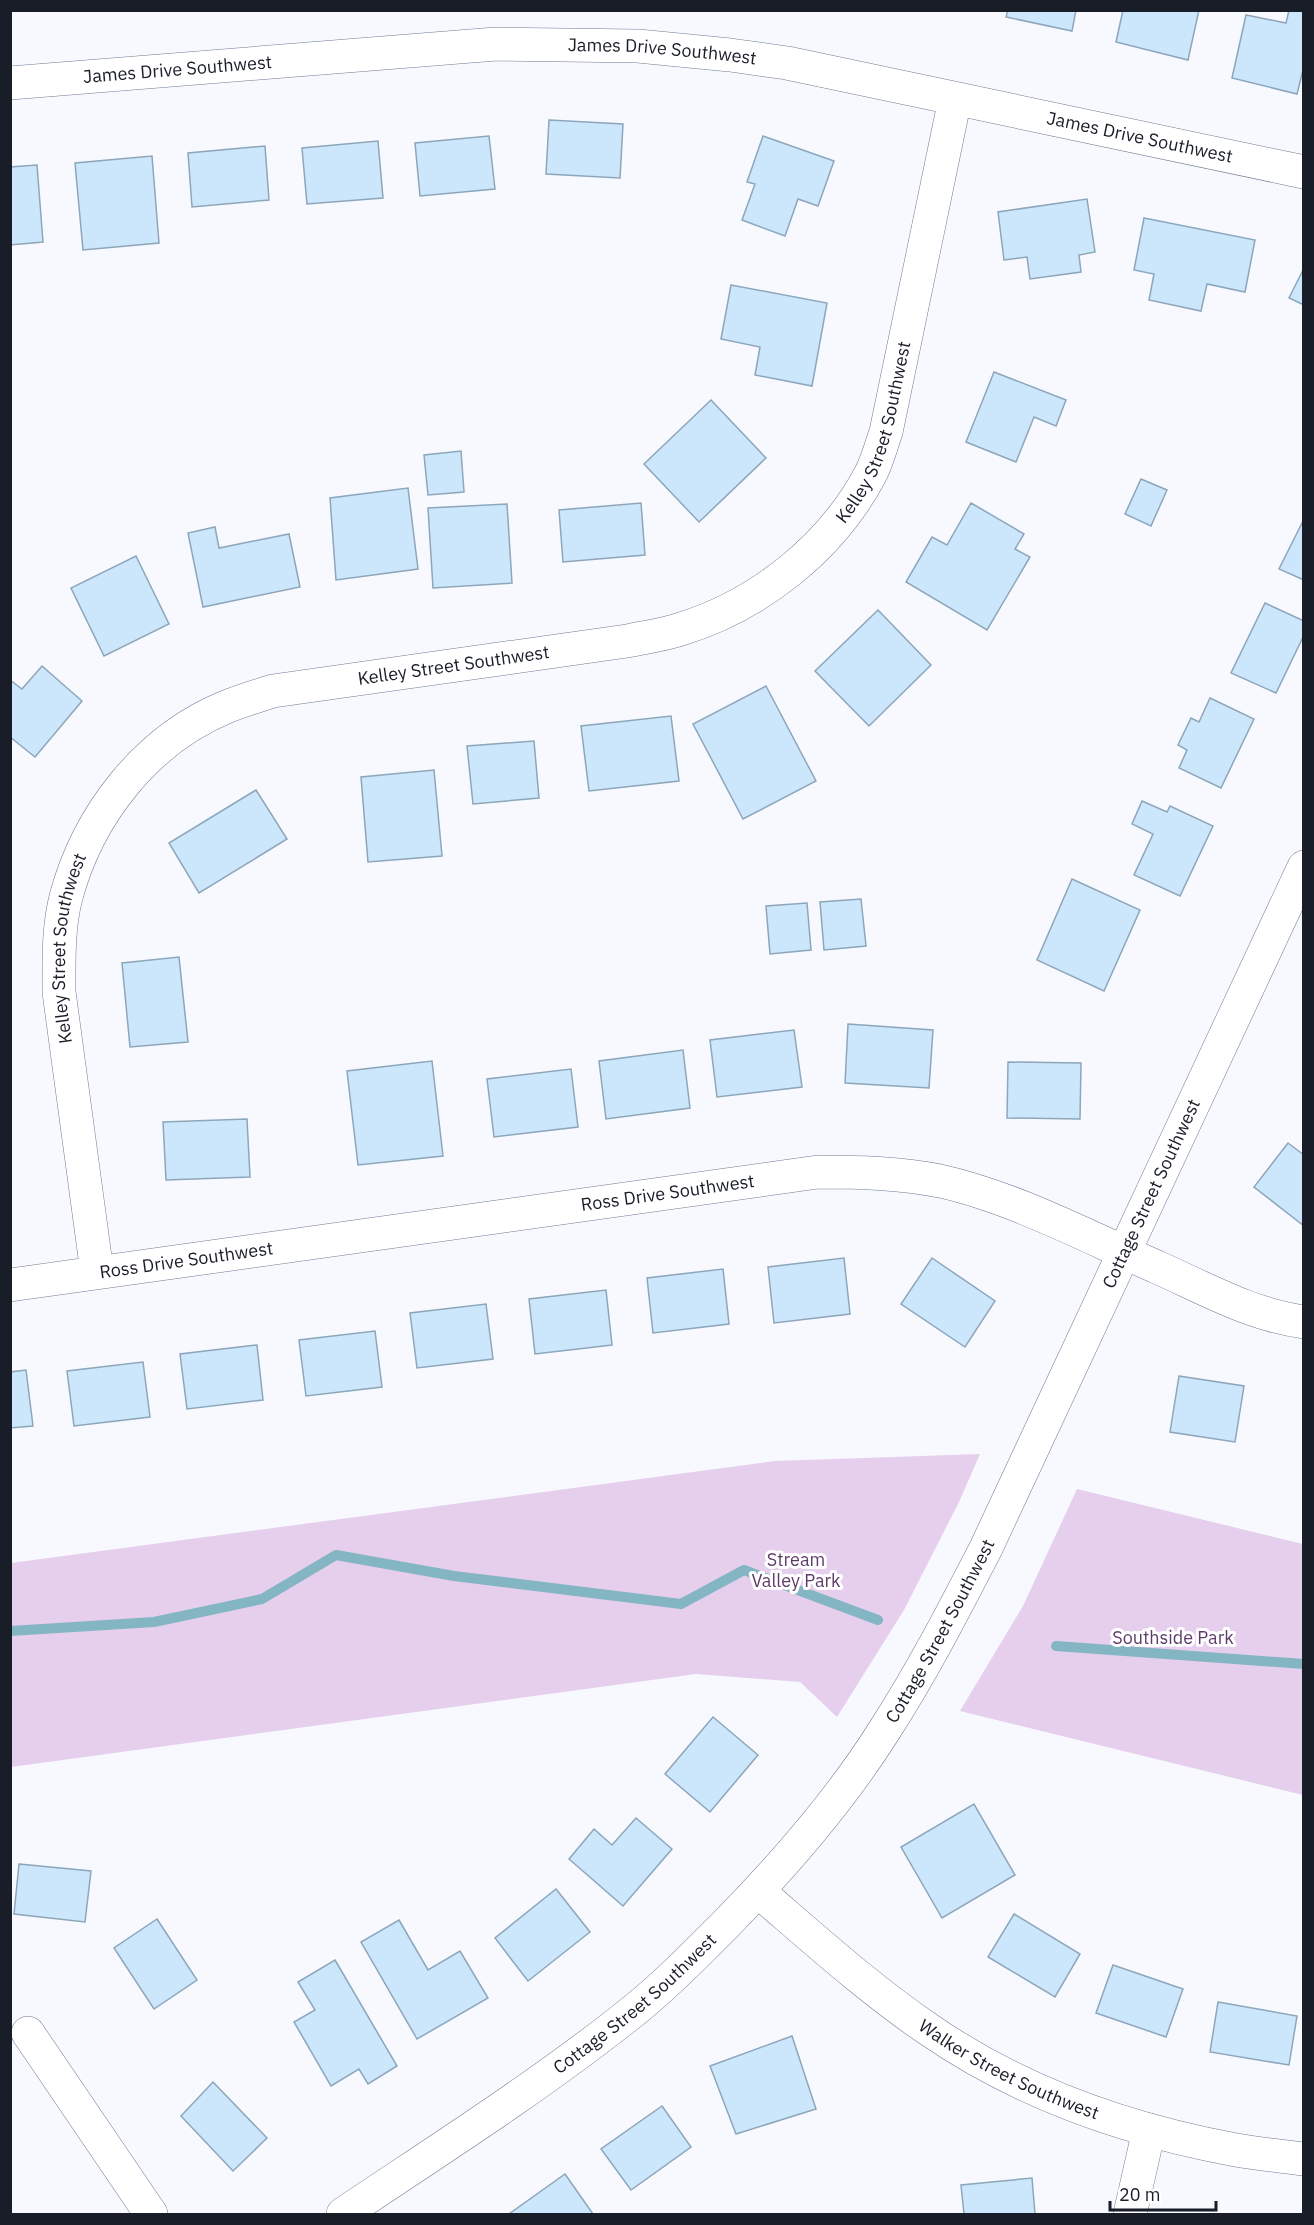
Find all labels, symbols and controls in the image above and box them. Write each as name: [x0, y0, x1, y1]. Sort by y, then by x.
street label: James Drive Southwest: [568, 33, 758, 70]
street label: James Drive Southwest: [82, 50, 273, 88]
street label: James Drive Southwest: [1045, 106, 1235, 168]
street label: Kelley Street Southwest: [830, 339, 915, 528]
street label: Kelley Street Southwest: [356, 640, 551, 690]
street label: Kelley Street Southwest: [47, 849, 91, 1045]
street label: Cottage Street Southwest: [1097, 1095, 1205, 1292]
street label: Ross Drive Southwest: [579, 1169, 756, 1216]
street label: Ross Drive Southwest: [98, 1236, 274, 1283]
street label: Cottage Street Southwest: [880, 1535, 999, 1727]
park label: Stream Valley Park: [751, 1548, 841, 1592]
park label: Southside Park: [1112, 1626, 1234, 1649]
street label: Cottage Street Southwest: [548, 1928, 721, 2079]
street label: Walker Street Southwest: [914, 2014, 1102, 2124]
scale bar: [1110, 2174, 1216, 2212]
text: 20 m: [1119, 2183, 1161, 2206]

